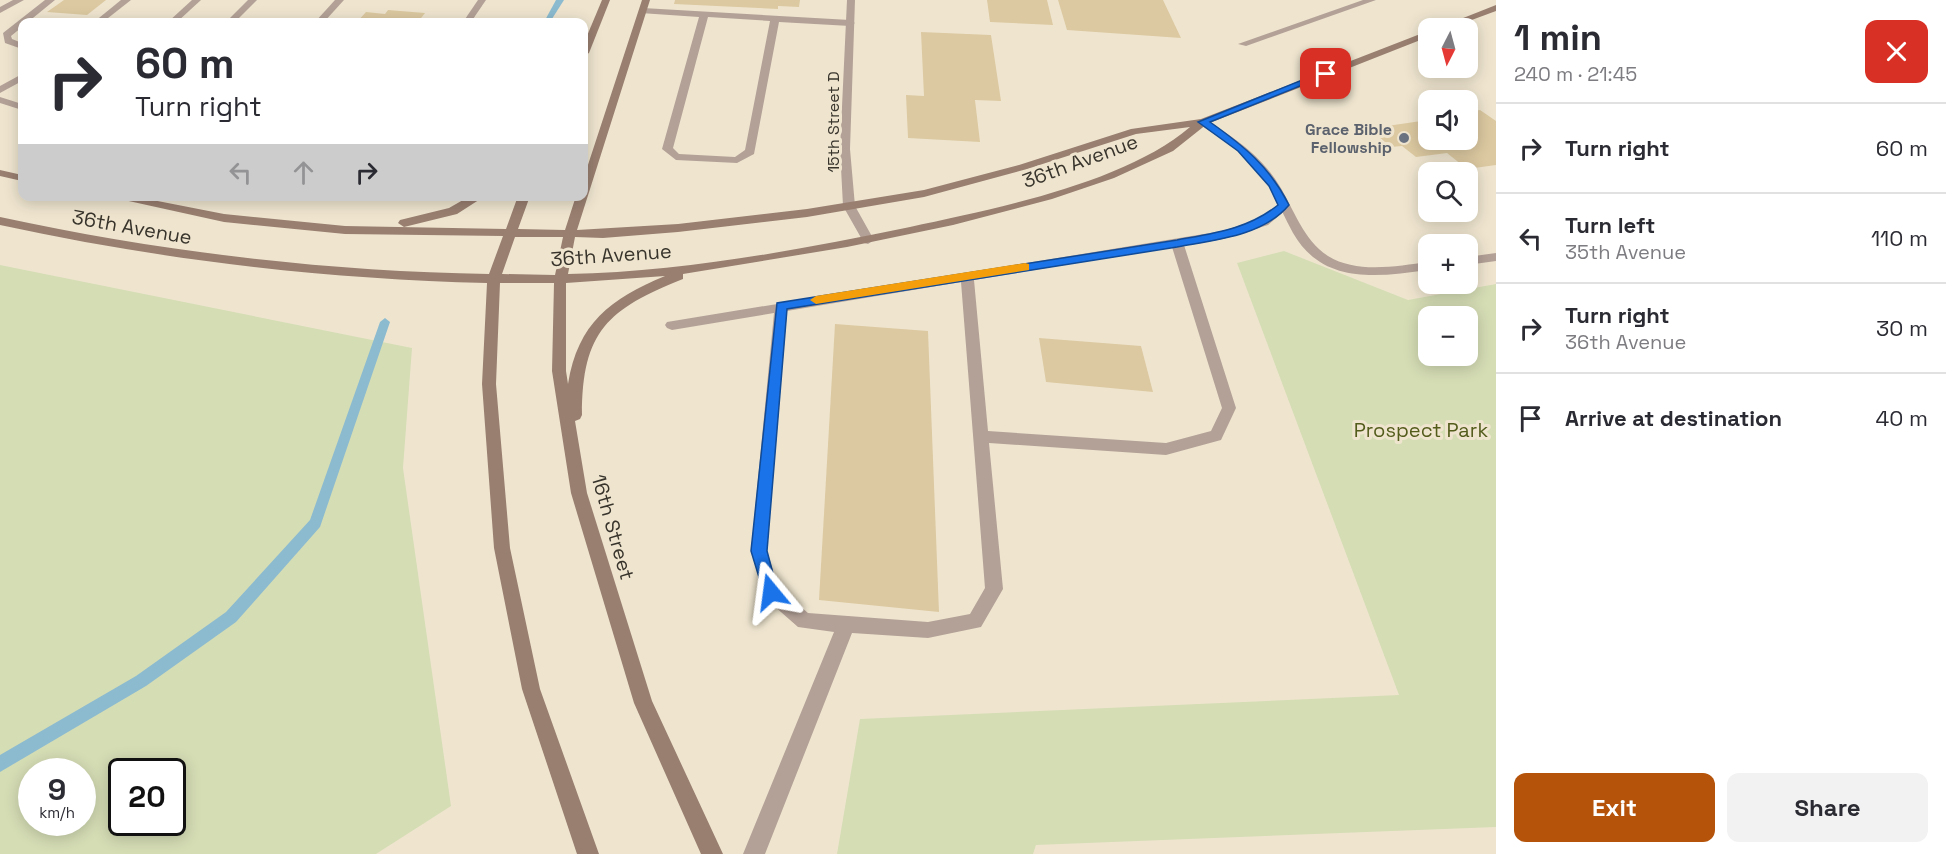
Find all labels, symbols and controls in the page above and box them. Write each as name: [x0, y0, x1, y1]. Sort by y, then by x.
text: 1 min: [1514, 15, 1602, 61]
north arrow: [1418, 18, 1478, 78]
map controls: [1418, 18, 1478, 366]
button: close: [1865, 20, 1928, 83]
text: 60 m: [135, 37, 235, 90]
icon: right: [36, 42, 114, 120]
pin: [1300, 48, 1351, 99]
icon: arrive: [1309, 57, 1342, 90]
text: 240 m · 21:45: [1514, 61, 1637, 87]
street label: 15th Street D: [823, 71, 844, 173]
text: Turn right: [135, 89, 262, 124]
button: sound: [1418, 90, 1478, 150]
place label: Grace Bible Fellowship: [1305, 119, 1392, 158]
street label: 36th Avenue: [1019, 128, 1141, 194]
marker: Grace Bible Fellowship: [1397, 131, 1411, 145]
icon: right: [1514, 132, 1547, 165]
text: Turn right: [1565, 134, 1670, 162]
text: 60 m: [1876, 134, 1928, 162]
icon: left: [224, 156, 257, 189]
icon: ahead: [287, 156, 320, 189]
icon: right: [350, 156, 383, 189]
button: search: [1418, 162, 1478, 222]
street label: 36th Avenue: [70, 204, 194, 250]
text: Turn left: [1565, 211, 1655, 239]
icon: left: [1514, 222, 1547, 255]
text: 110 m: [1871, 224, 1928, 252]
button: +: [1418, 234, 1478, 294]
street label: 36th Avenue: [550, 238, 672, 272]
text: 35th Avenue: [1565, 239, 1686, 265]
text: Turn right: [1565, 301, 1670, 329]
button: −: [1418, 306, 1478, 366]
icon: right: [1514, 312, 1547, 345]
text: 30 m: [1876, 314, 1928, 342]
text: 36th Avenue: [1565, 329, 1686, 355]
icon: arrive: [1514, 402, 1547, 435]
text: Arrive at destination: [1565, 404, 1782, 432]
text: 40 m: [1876, 404, 1928, 432]
park label: Prospect Park: [1354, 417, 1488, 443]
street label: 16th Street: [586, 471, 640, 583]
position arrow: [739, 560, 803, 624]
speed limit sign: 20: [108, 758, 186, 836]
text: 9: [48, 770, 66, 809]
button: Exit: [1514, 773, 1715, 842]
button: Share: [1727, 773, 1928, 842]
text: km/h: [39, 803, 75, 822]

